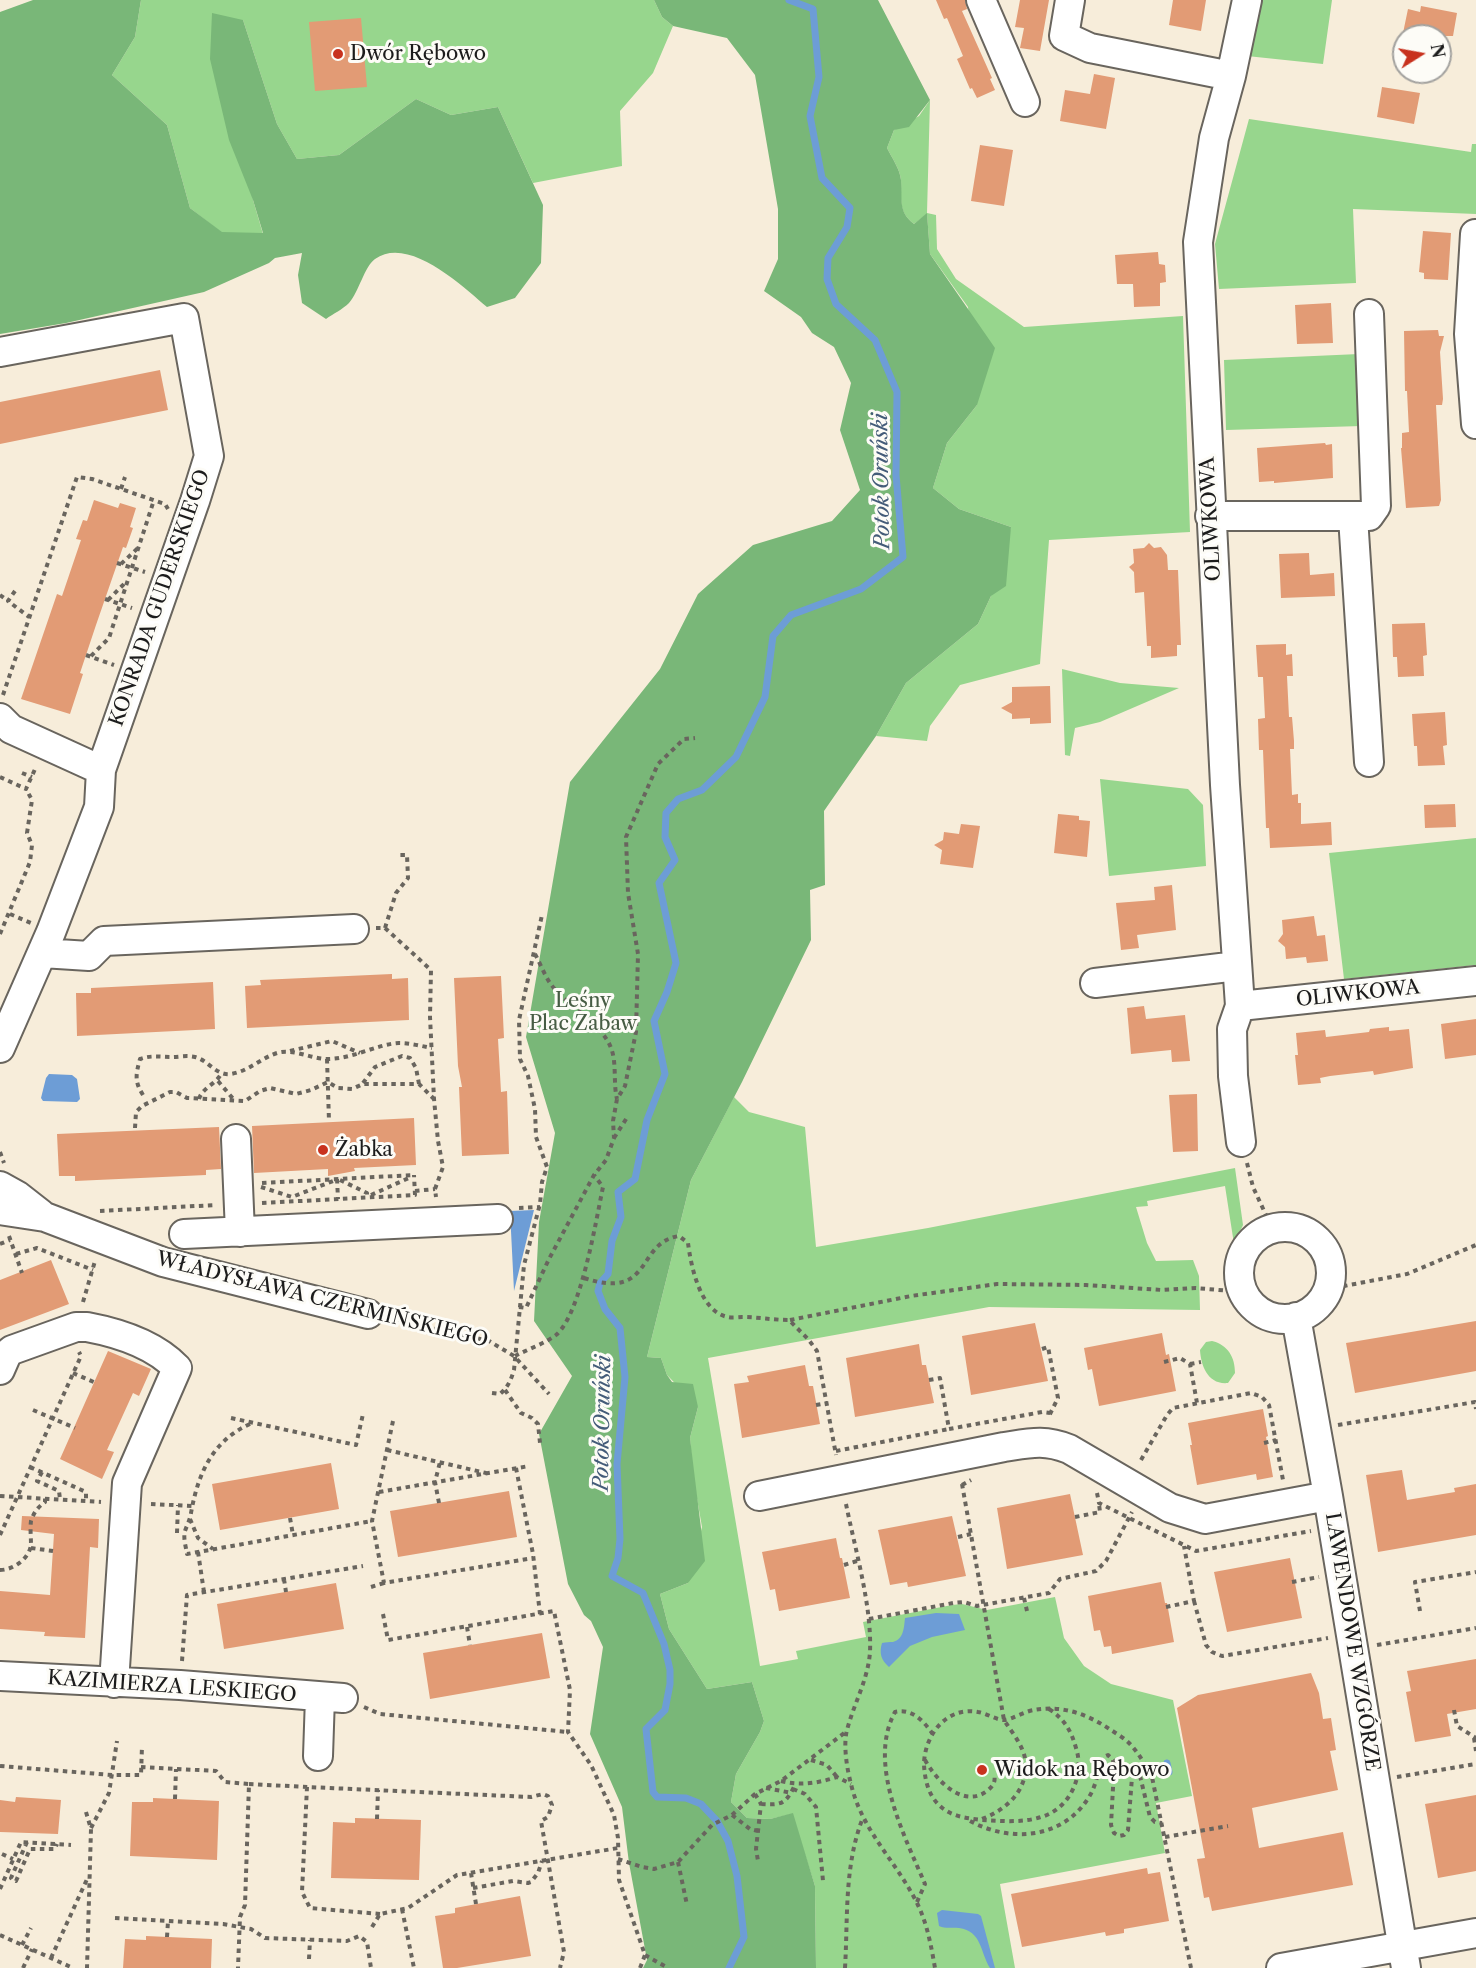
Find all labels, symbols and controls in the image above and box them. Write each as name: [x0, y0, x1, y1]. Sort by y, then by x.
north arrow: [1392, 24, 1452, 84]
place label: Dwór Rębowo: [350, 42, 486, 66]
text: N: [1427, 42, 1449, 60]
marker: Dwór Rębowo: [331, 47, 345, 61]
water label: Potok Oruński: [868, 413, 896, 549]
street label: OLIWKOWA: [1196, 456, 1226, 582]
street label: KONRADA GUDERSKIEGO: [105, 466, 215, 730]
street label: OLIWKOWA: [1295, 976, 1421, 1012]
park label: Leśny Plac Zabaw: [529, 989, 637, 1036]
place label: Żabka: [335, 1138, 393, 1162]
marker: Żabka: [316, 1143, 330, 1157]
street label: WŁADYSŁAWA CZERMIŃSKIEGO: [154, 1247, 490, 1353]
water label: Potok Oruński: [589, 1355, 617, 1491]
street label: LAWENDOWE WZGÓRZE: [1320, 1511, 1384, 1773]
street label: KAZIMIERZA LESKIEGO: [47, 1666, 297, 1708]
place label: Widok na Rębowo: [994, 1758, 1169, 1782]
marker: Widok na Rębowo: [975, 1763, 989, 1777]

